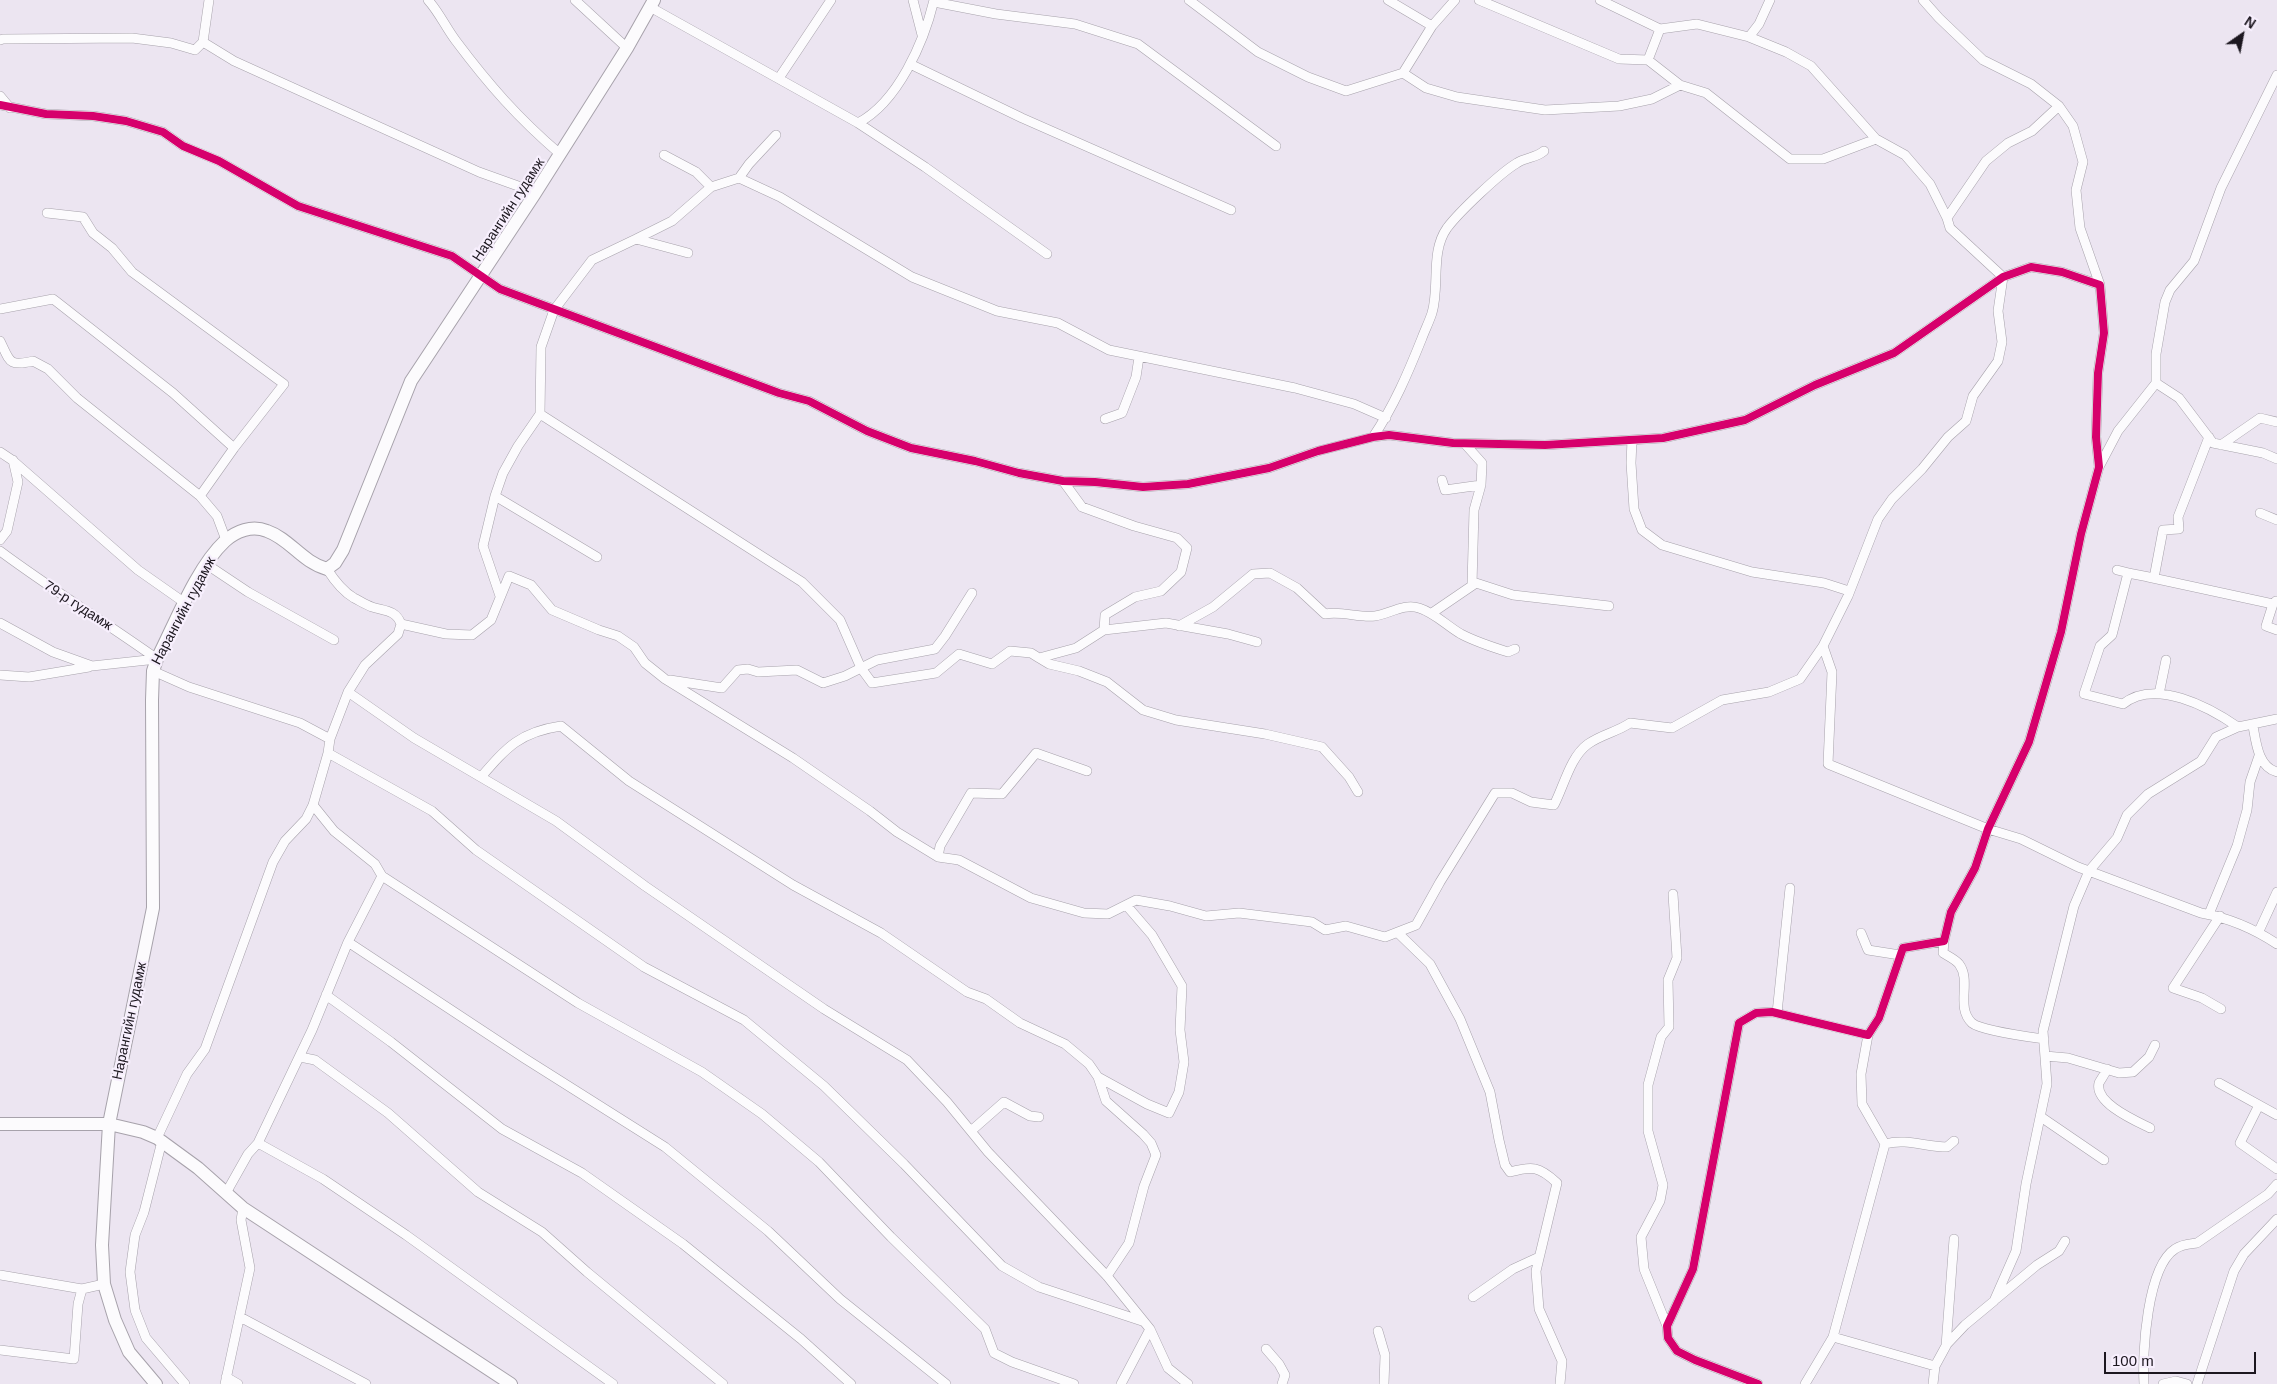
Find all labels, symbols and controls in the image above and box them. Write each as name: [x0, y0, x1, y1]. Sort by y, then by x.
north arrow: [2217, 10, 2267, 60]
text: N: [2242, 13, 2259, 32]
street label: Нарангийн гудамж: [469, 155, 549, 265]
street label: Нарангийн гудамж: [148, 554, 220, 668]
street label: 79-р гудамж: [41, 578, 115, 634]
street label: Нарангийн гудамж: [109, 960, 151, 1082]
scale bar: [2107, 1342, 2260, 1374]
text: 100 m: [2112, 1352, 2154, 1369]

